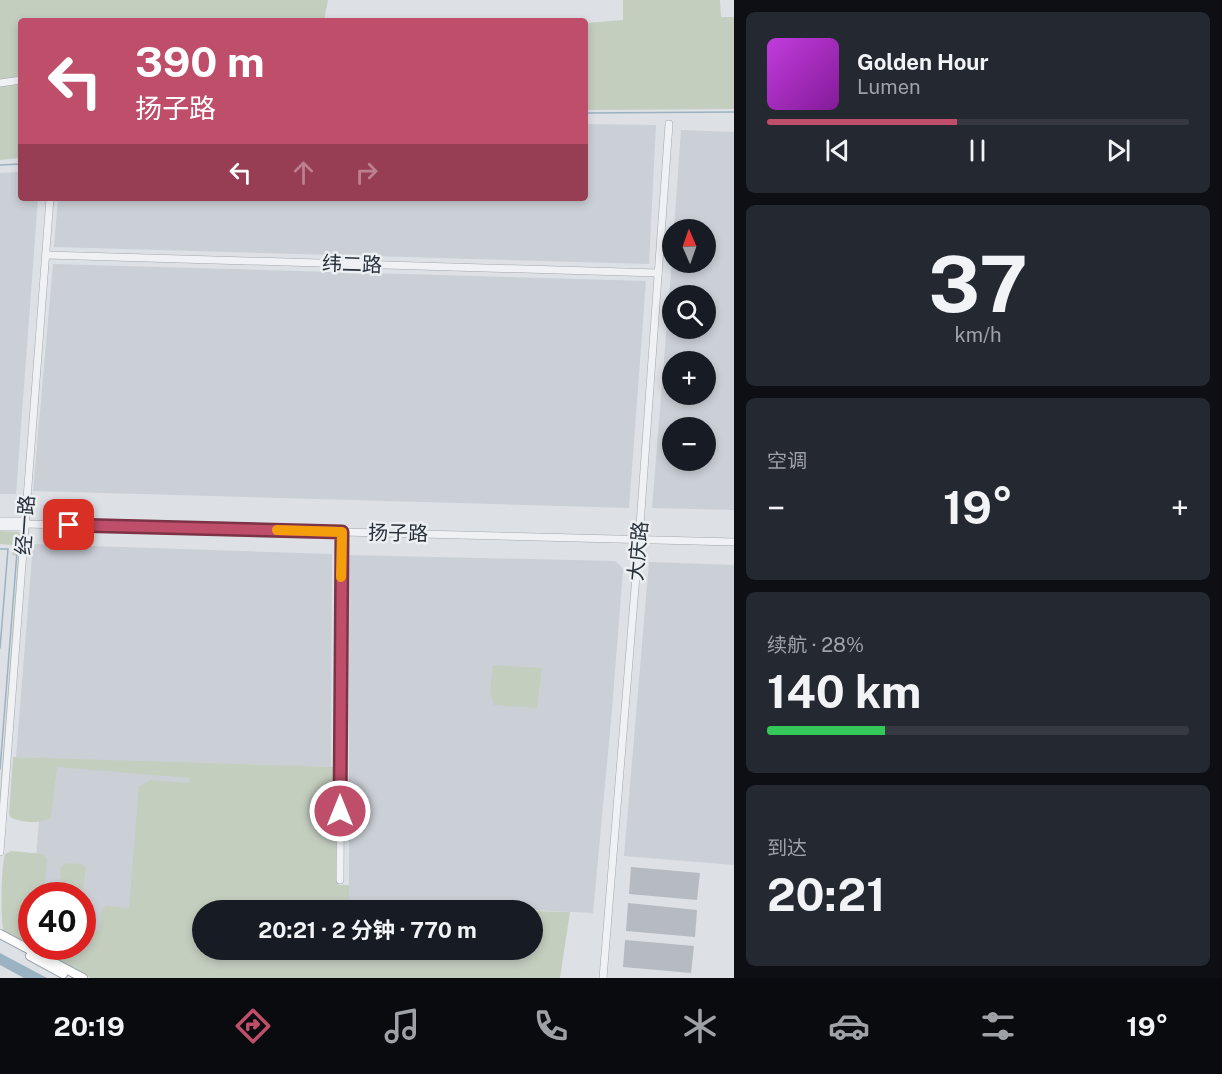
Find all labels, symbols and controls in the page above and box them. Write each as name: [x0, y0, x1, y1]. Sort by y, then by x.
text: 390 m: [135, 37, 265, 86]
icon: left: [36, 42, 114, 120]
text: Golden Hour: [857, 49, 988, 75]
text: Lumen: [857, 75, 921, 99]
text: 扬子路: [135, 92, 216, 124]
icon: previous: [821, 134, 854, 167]
icon: pause: [961, 134, 994, 167]
icon: next: [1102, 134, 1135, 167]
icon: left: [224, 156, 257, 189]
icon: ahead: [287, 156, 320, 189]
icon: right: [350, 156, 383, 189]
north arrow: [662, 219, 716, 273]
map controls: [662, 219, 716, 471]
text: 37: [928, 238, 1028, 330]
street label: 纬二路: [322, 251, 382, 277]
button: search: [662, 285, 716, 339]
text: km/h: [954, 323, 1002, 347]
button: +: [662, 351, 716, 405]
button: −: [662, 417, 716, 471]
text: 空调: [767, 449, 807, 473]
text: 19°: [943, 481, 1013, 534]
text: −: [767, 489, 785, 527]
text: +: [1171, 489, 1189, 527]
street label: 经一路: [11, 494, 39, 556]
pin: [43, 499, 94, 550]
icon: arrive: [52, 508, 85, 541]
street label: 扬子路: [368, 520, 428, 546]
street label: 大庆路: [623, 520, 653, 582]
text: 续航 · 28%: [767, 633, 864, 657]
text: 140 km: [767, 665, 921, 718]
position arrow: [308, 779, 372, 843]
text: 到达: [767, 836, 807, 860]
text: 20:21: [767, 868, 885, 921]
speed limit sign: 40: [18, 882, 96, 960]
text: 20:21 · 2 分钟 · 770 m: [258, 917, 477, 943]
icon: directions: [232, 1005, 274, 1047]
icon: music: [381, 1005, 423, 1047]
icon: phone: [530, 1005, 572, 1047]
icon: climate: [679, 1005, 721, 1047]
icon: car: [828, 1005, 870, 1047]
icon: filters: [977, 1005, 1019, 1047]
text: 20:19: [54, 1010, 125, 1042]
text: 19°: [1126, 1010, 1168, 1042]

